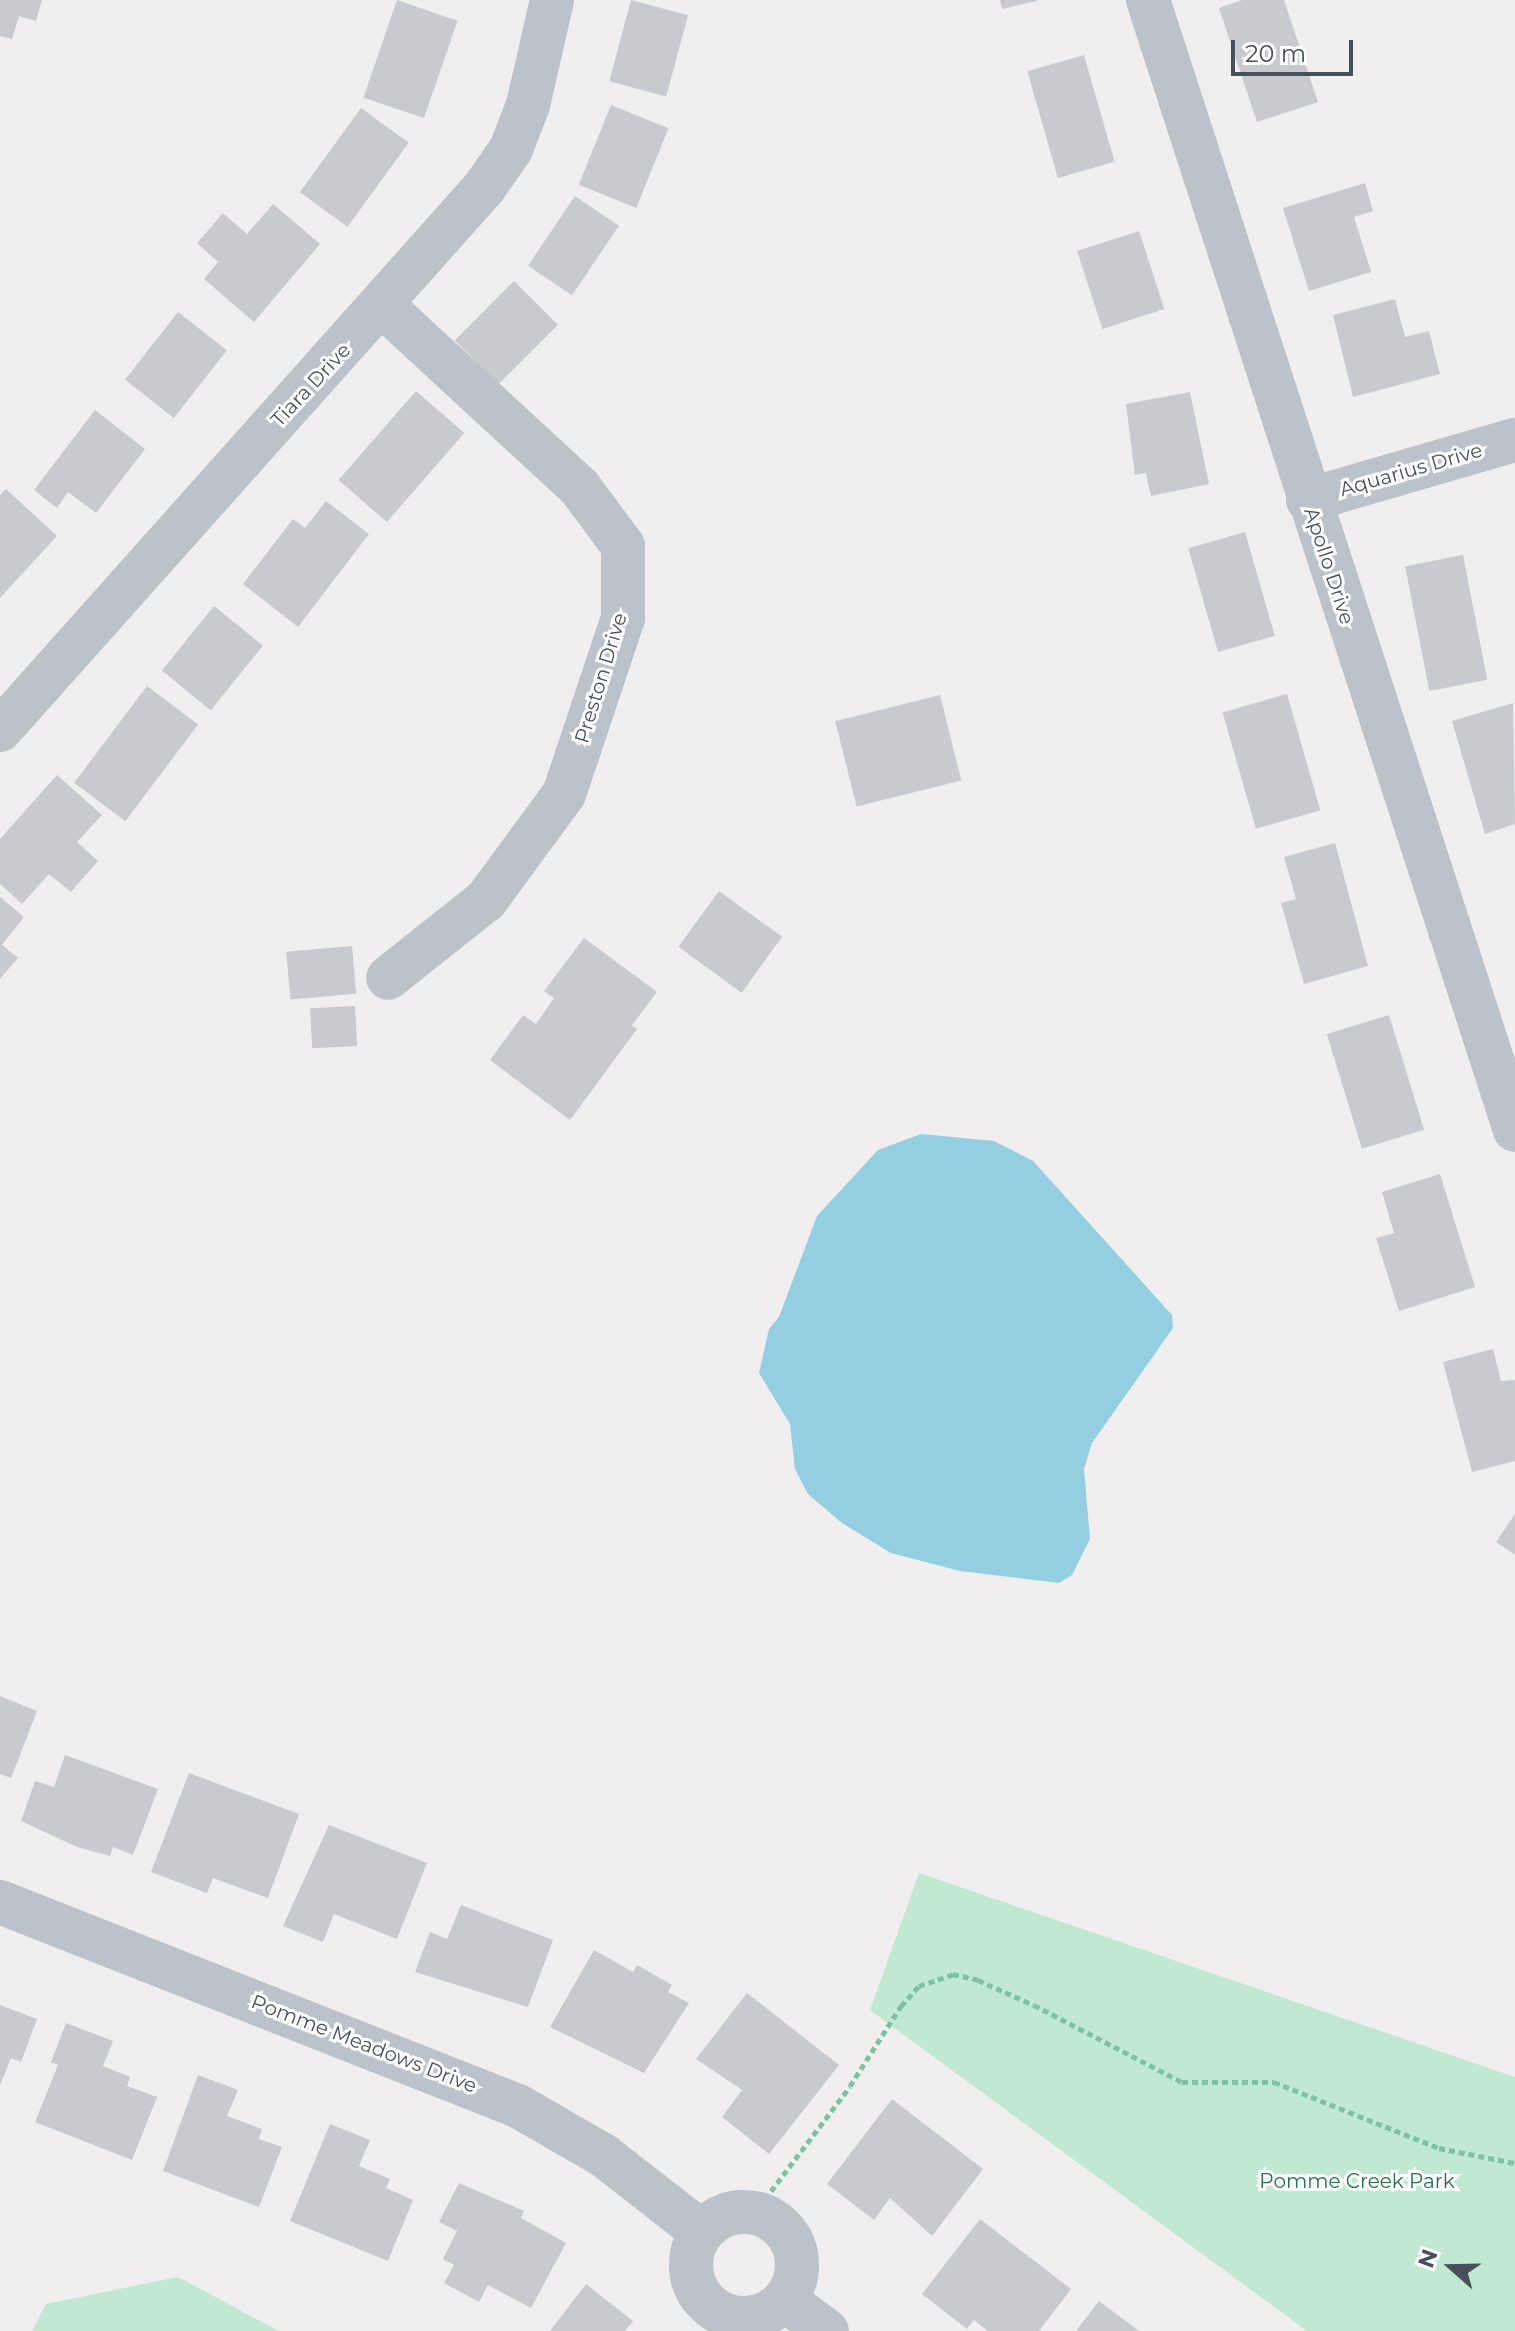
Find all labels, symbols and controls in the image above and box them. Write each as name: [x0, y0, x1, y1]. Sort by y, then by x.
scale bar: [1235, 24, 1357, 74]
text: 20 m: [1245, 39, 1306, 68]
street label: Tiara Drive: [266, 338, 356, 432]
street label: Aquarius Drive: [1337, 438, 1485, 502]
street label: Apollo Drive: [1299, 505, 1359, 627]
street label: Preston Drive: [570, 610, 632, 746]
street label: Pomme Meadows Drive: [248, 1990, 480, 2098]
park label: Pomme Creek Park: [1259, 2169, 1455, 2193]
north arrow: [1411, 2227, 1491, 2307]
text: N: [1412, 2246, 1444, 2272]

